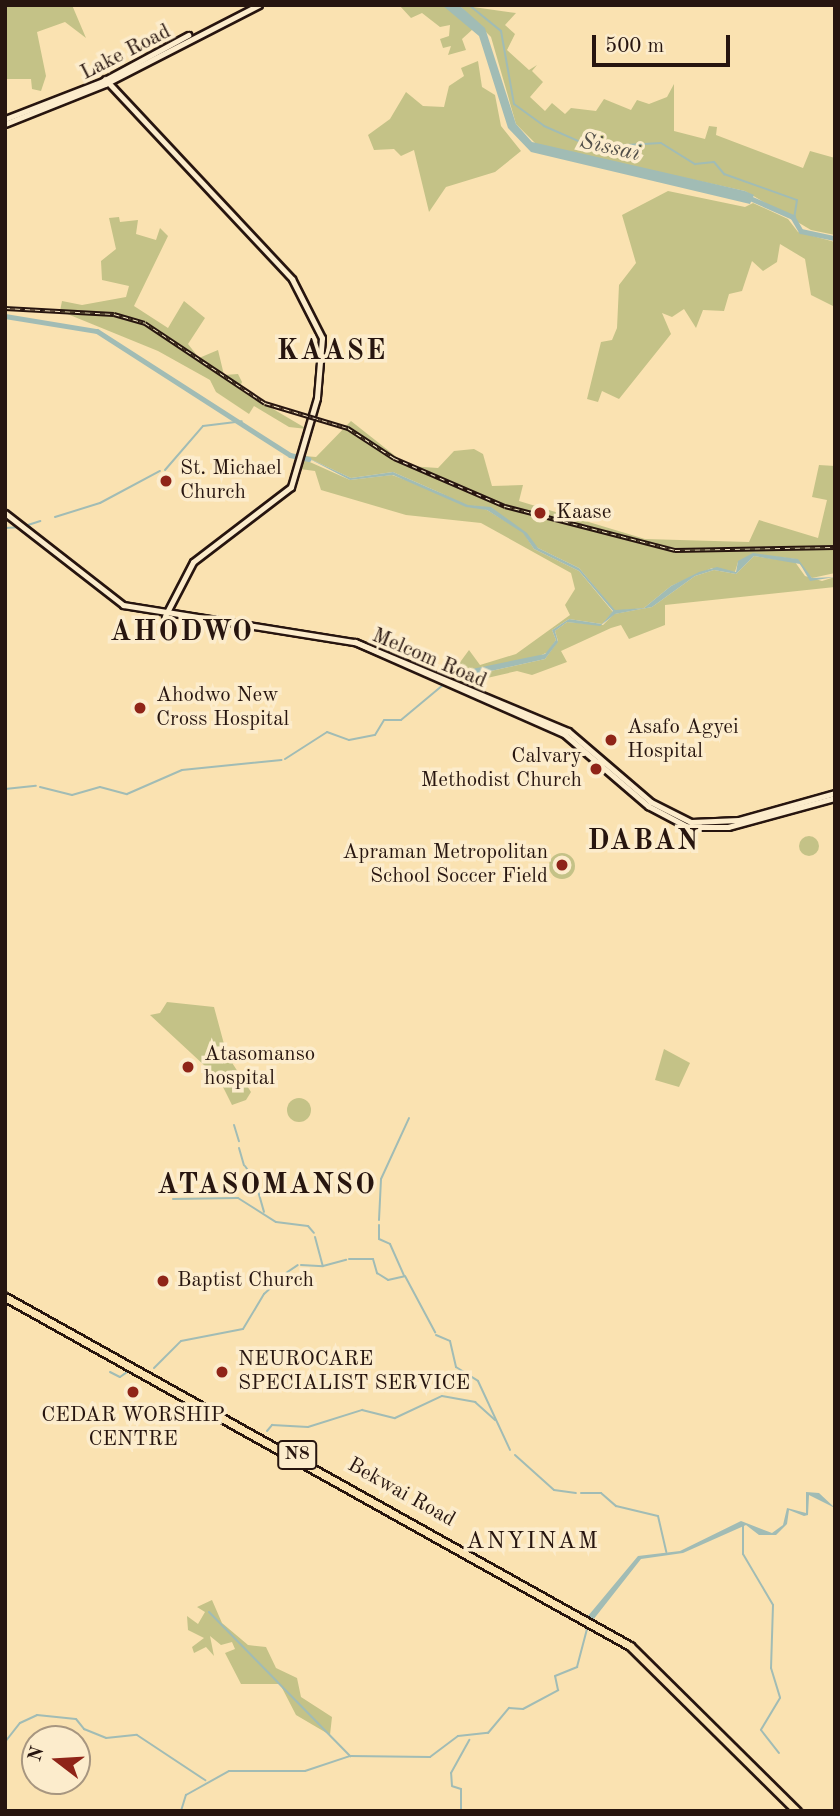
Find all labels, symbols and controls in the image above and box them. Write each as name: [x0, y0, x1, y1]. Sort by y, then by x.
street label: Lake Road: [77, 20, 175, 86]
scale bar: [595, 21, 733, 65]
text: 500 m: [605, 36, 664, 57]
water label: Sissai: [577, 128, 643, 168]
district label: KAASE: [277, 335, 387, 369]
place label: St. Michael Church: [180, 456, 282, 506]
marker: St. Michael Church: [158, 473, 174, 489]
place label: Kaase: [556, 500, 611, 526]
marker: Kaase: [530, 503, 550, 523]
district label: AHODWO: [111, 616, 253, 650]
street label: Melcom Road: [368, 624, 490, 694]
place label: Ahodwo New Cross Hospital: [156, 683, 289, 733]
marker: Ahodwo New Cross Hospital: [130, 698, 150, 718]
place label: Asafo Agyei Hospital: [627, 715, 739, 765]
marker: Asafo Agyei Hospital: [601, 730, 621, 750]
place label: Calvary Methodist Church: [421, 744, 582, 794]
marker: Calvary Methodist Church: [588, 761, 604, 777]
district label: DABAN: [588, 825, 700, 859]
place label: Apraman Metropolitan School Soccer Field: [342, 840, 548, 890]
marker: Apraman Metropolitan School Soccer Field: [554, 857, 570, 873]
place label: Atasomanso hospital: [204, 1042, 315, 1092]
marker: Atasomanso hospital: [178, 1057, 198, 1077]
district label: ATASOMANSO: [158, 1169, 376, 1203]
place label: Baptist Church: [177, 1268, 314, 1294]
marker: Baptist Church: [155, 1273, 171, 1289]
place label: NEUROCARE SPECIALIST SERVICE: [238, 1347, 470, 1397]
marker: NEUROCARE SPECIALIST SERVICE: [212, 1362, 232, 1382]
marker: CEDAR WORSHIP CENTRE: [125, 1384, 141, 1400]
place label: CEDAR WORSHIP CENTRE: [41, 1403, 225, 1453]
road number: N8: [276, 1440, 318, 1470]
street label: Bekwai Road: [343, 1453, 459, 1533]
district label: ANYINAM: [467, 1529, 599, 1557]
north arrow: [21, 1725, 91, 1795]
text: N: [26, 1745, 49, 1764]

